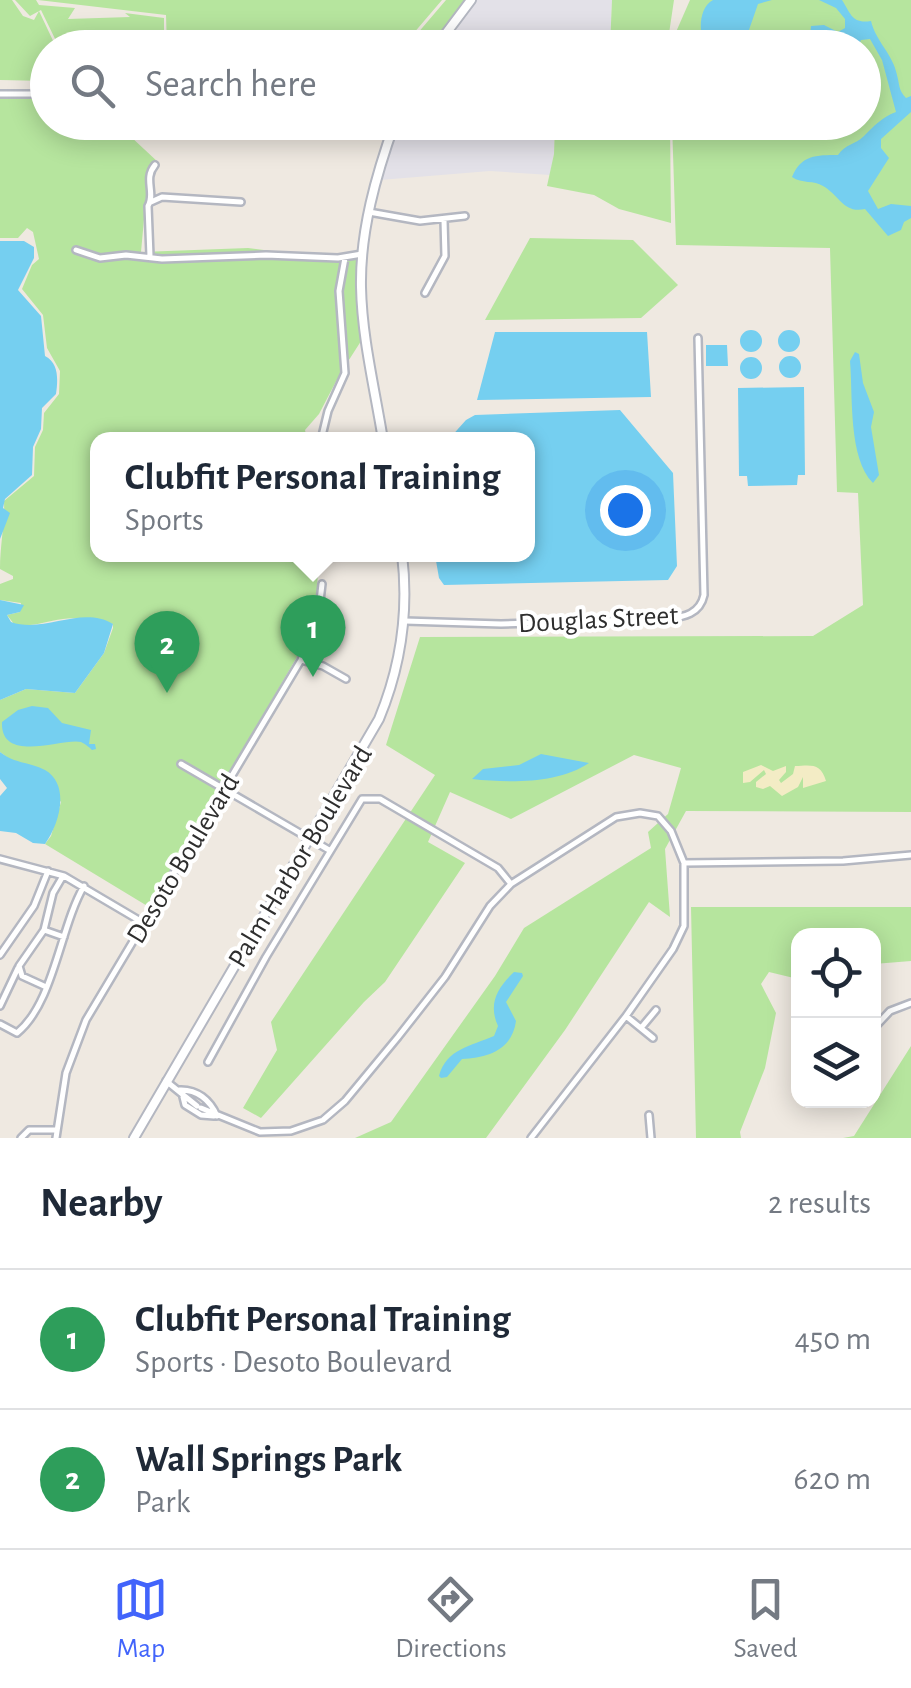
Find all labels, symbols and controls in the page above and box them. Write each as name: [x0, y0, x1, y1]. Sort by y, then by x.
search box: [30, 30, 881, 140]
icon: search: [65, 58, 120, 113]
text: Search here: [145, 66, 317, 104]
popup: [90, 432, 535, 562]
text: Clubfit Personal Training: [125, 459, 500, 497]
your location: [600, 485, 651, 536]
text: Sports: [125, 504, 204, 536]
pin: 1: [280, 594, 346, 677]
street label: Douglas Street: [517, 602, 679, 638]
pin: 2: [134, 610, 200, 693]
street label: Palm Harbor Boulevard: [224, 742, 378, 973]
street label: Desoto Boulevard: [122, 769, 245, 949]
map controls: [791, 928, 881, 1108]
button: locate: [791, 928, 881, 1018]
button: layers: [791, 1018, 881, 1108]
text: Nearby: [40, 1182, 163, 1224]
text: 2 results: [768, 1187, 871, 1219]
text: Clubfit Personal Training: [135, 1301, 510, 1339]
text: 1: [67, 1323, 78, 1355]
text: 450 m: [794, 1323, 871, 1355]
text: Sports · Desoto Boulevard: [135, 1346, 452, 1378]
text: Wall Springs Park: [135, 1441, 402, 1479]
text: 2: [65, 1463, 80, 1495]
text: 620 m: [794, 1463, 871, 1495]
text: Park: [135, 1486, 190, 1518]
tab: Map: [113, 1572, 168, 1666]
tab: Directions: [395, 1572, 507, 1666]
tab: Saved: [734, 1572, 798, 1666]

